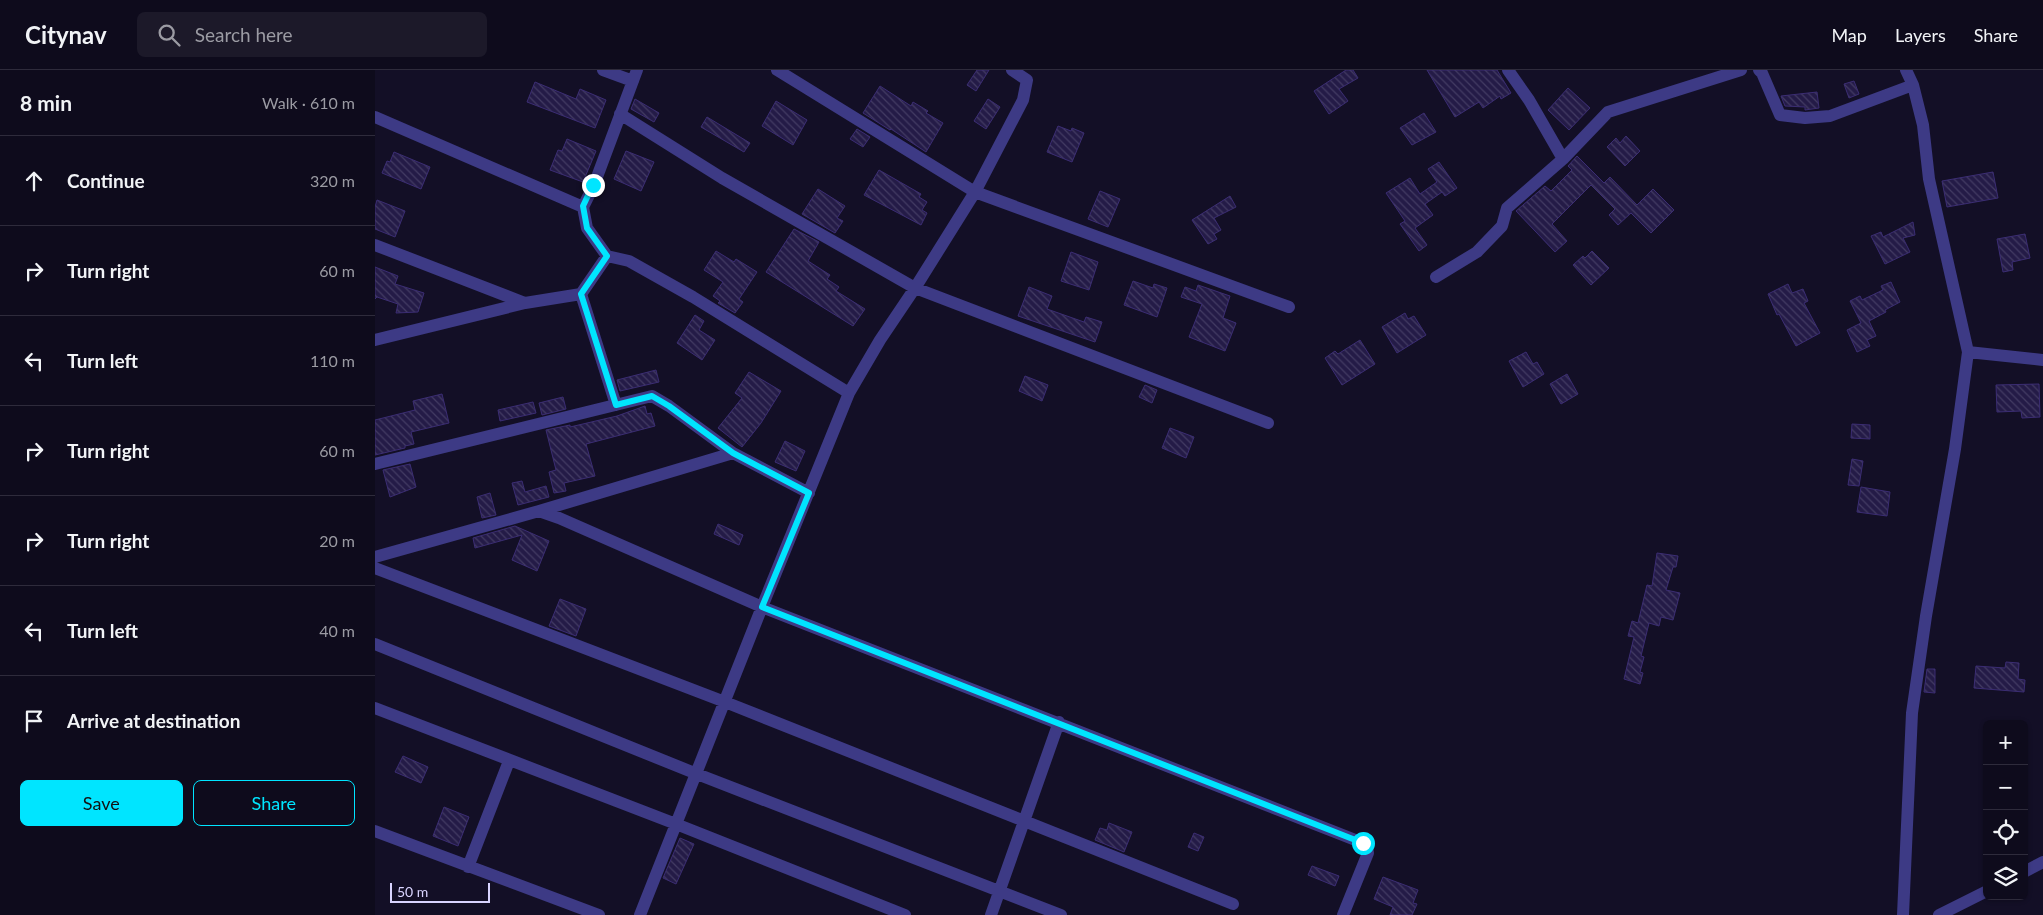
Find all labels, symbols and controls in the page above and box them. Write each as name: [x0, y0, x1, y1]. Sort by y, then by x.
search box: [137, 12, 487, 57]
text: Citynav: [25, 20, 107, 49]
icon: search: [155, 21, 183, 49]
text: Search here: [195, 23, 293, 46]
text: Map: [1831, 24, 1867, 46]
text: Layers: [1895, 24, 1946, 46]
text: Share: [1974, 24, 2018, 46]
text: 8 min: [20, 90, 72, 115]
text: Walk · 610 m: [262, 93, 355, 112]
icon: ahead: [20, 167, 48, 195]
text: Continue: [67, 169, 145, 192]
text: 320 m: [310, 171, 355, 190]
route end: [582, 174, 605, 197]
icon: right: [20, 257, 48, 285]
text: Turn right: [67, 259, 149, 282]
text: 60 m: [319, 261, 355, 280]
icon: left: [20, 347, 48, 375]
text: Turn left: [67, 349, 138, 372]
text: 110 m: [310, 351, 355, 370]
icon: right: [20, 437, 48, 465]
text: Turn right: [67, 439, 149, 462]
text: 60 m: [319, 441, 355, 460]
icon: right: [20, 527, 48, 555]
text: Turn right: [67, 529, 149, 552]
text: 20 m: [319, 531, 355, 550]
icon: left: [20, 617, 48, 645]
text: Turn left: [67, 619, 138, 642]
text: 40 m: [319, 621, 355, 640]
icon: arrive: [20, 707, 48, 735]
text: Arrive at destination: [67, 709, 240, 732]
map controls: [1983, 720, 2028, 900]
button: +: [1983, 720, 2028, 765]
button: −: [1983, 765, 2028, 810]
button: Save: [20, 780, 183, 826]
button: Share: [193, 780, 355, 826]
button: locate: [1983, 810, 2028, 855]
route start: [1352, 832, 1375, 855]
button: layers: [1983, 855, 2028, 900]
scale bar: [390, 880, 490, 903]
text: 50 m: [397, 883, 428, 900]

